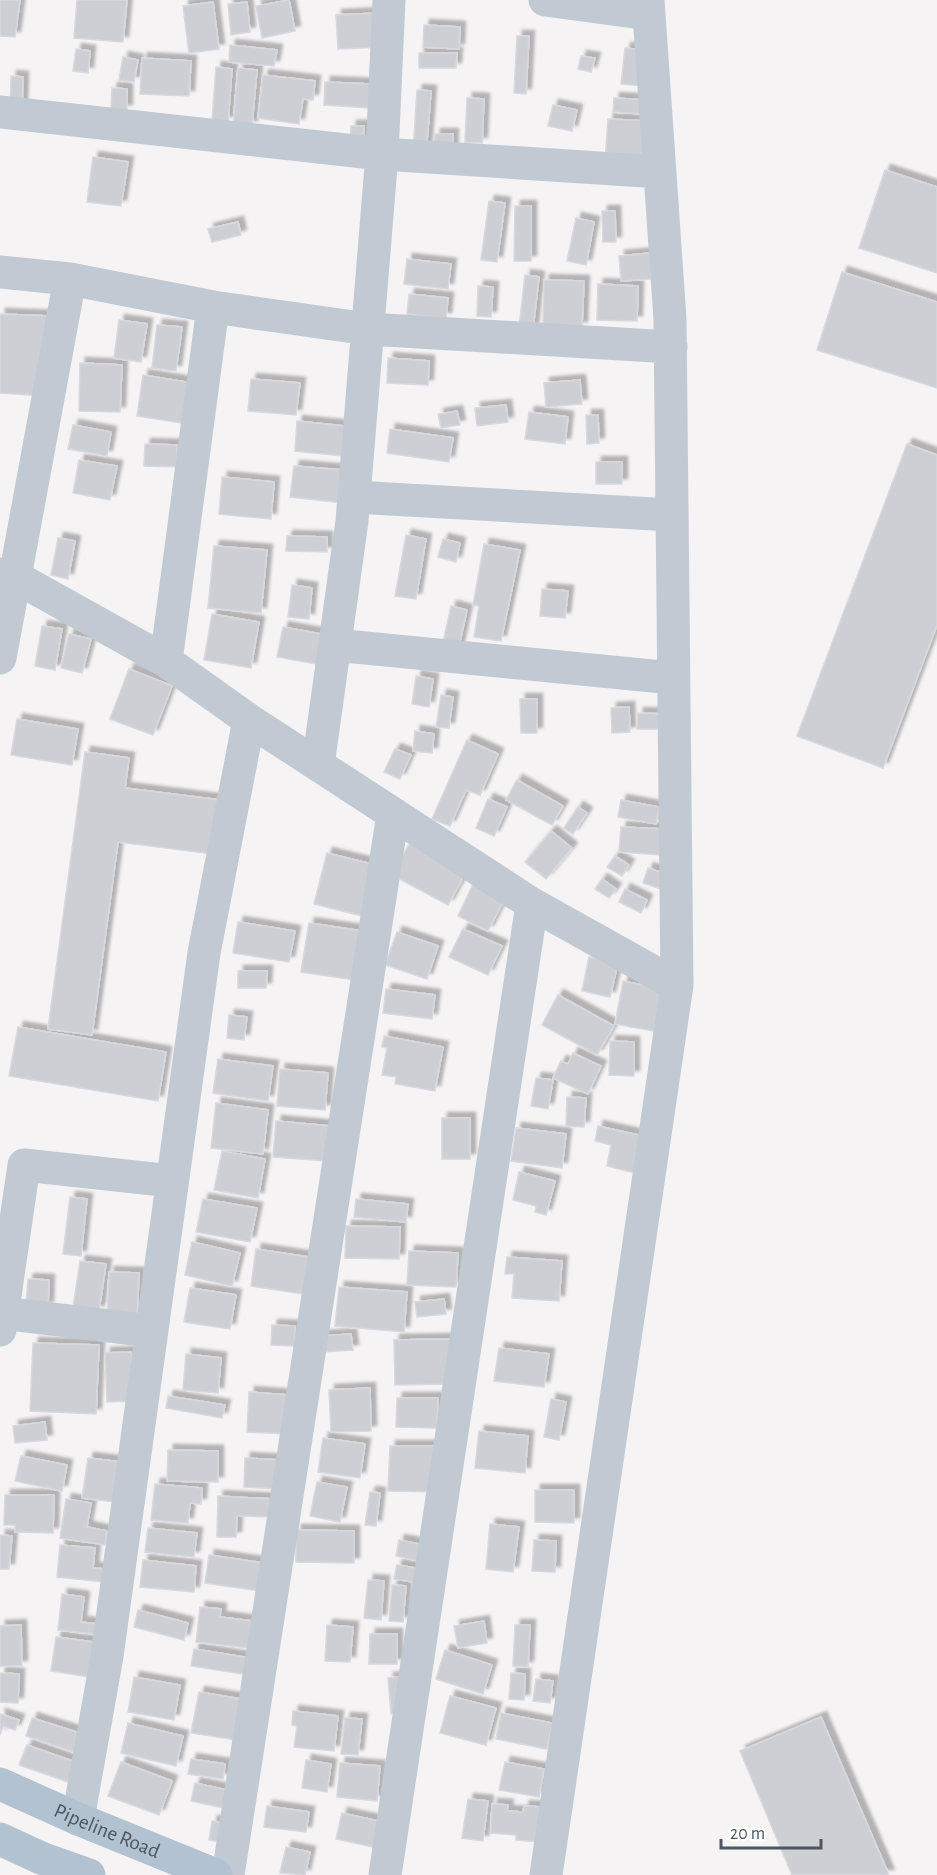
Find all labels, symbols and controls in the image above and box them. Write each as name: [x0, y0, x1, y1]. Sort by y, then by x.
street label: Pipeline Road: [51, 1800, 163, 1862]
scale bar: [721, 1812, 822, 1850]
text: 20 m: [730, 1825, 765, 1843]

